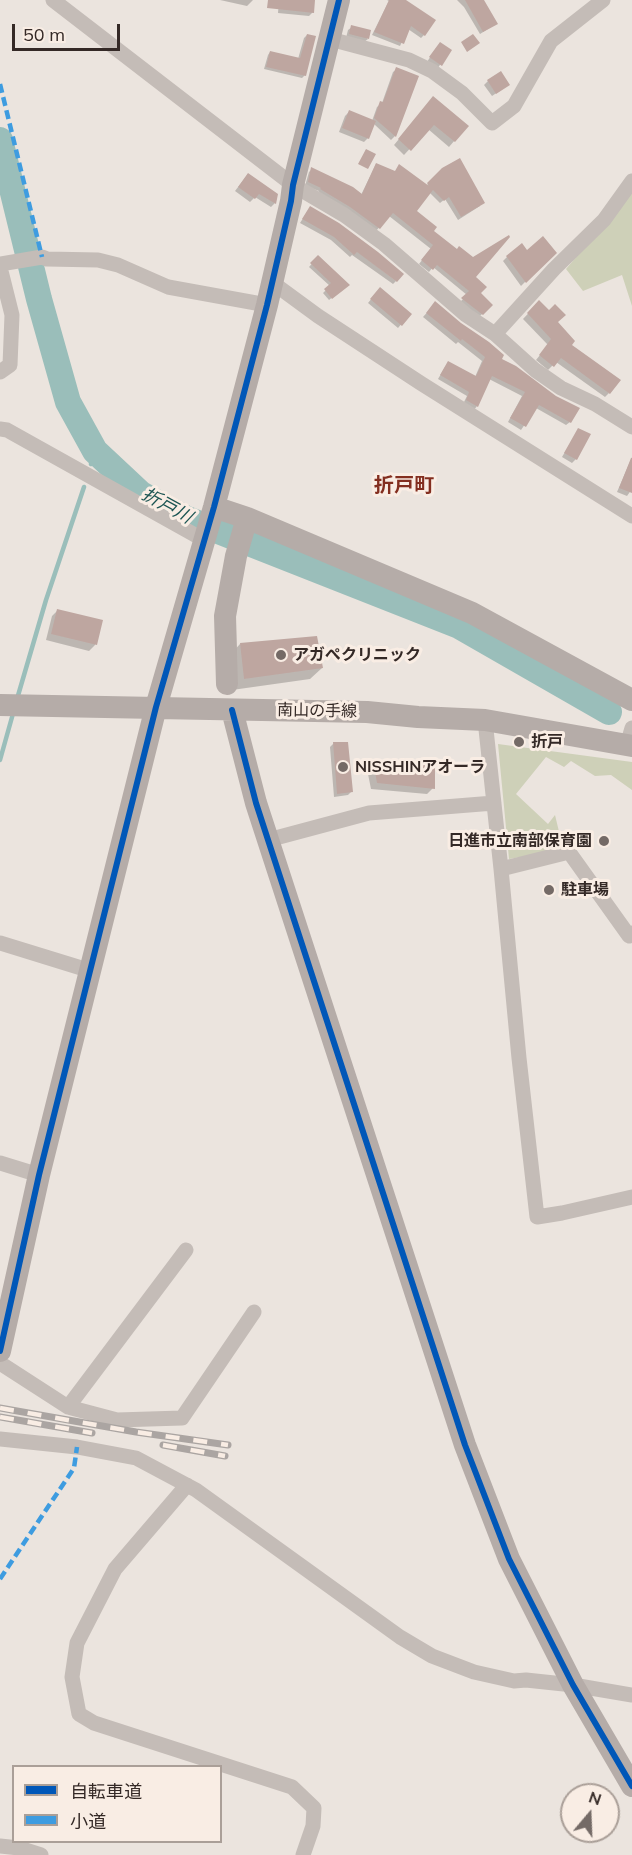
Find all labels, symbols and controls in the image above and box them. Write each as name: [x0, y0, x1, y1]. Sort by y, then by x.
scale bar: [15, 12, 123, 50]
text: 50 m: [23, 23, 65, 46]
district label: 折戸町: [374, 474, 434, 498]
water label: 折戸川: [138, 483, 196, 529]
place label: アガぺクリニック: [293, 645, 421, 665]
marker: アガぺクリニック: [274, 648, 288, 662]
street label: 南山の手線: [277, 701, 357, 721]
place label: 折戸: [531, 732, 563, 752]
marker: 折戸: [512, 735, 526, 749]
place label: NISSHINアオーラ: [355, 757, 485, 777]
marker: NISSHINアオーラ: [336, 760, 350, 774]
place label: 日進市立南部保育園: [448, 831, 592, 851]
marker: 日進市立南部保育園: [597, 834, 611, 848]
place label: 駐車場: [561, 880, 609, 900]
marker: 駐車場: [542, 883, 556, 897]
legend: [12, 1765, 222, 1843]
text: 自転車道: [70, 1780, 142, 1803]
north arrow: [560, 1783, 620, 1843]
text: N: [586, 1786, 604, 1809]
text: 小道: [70, 1810, 106, 1833]

